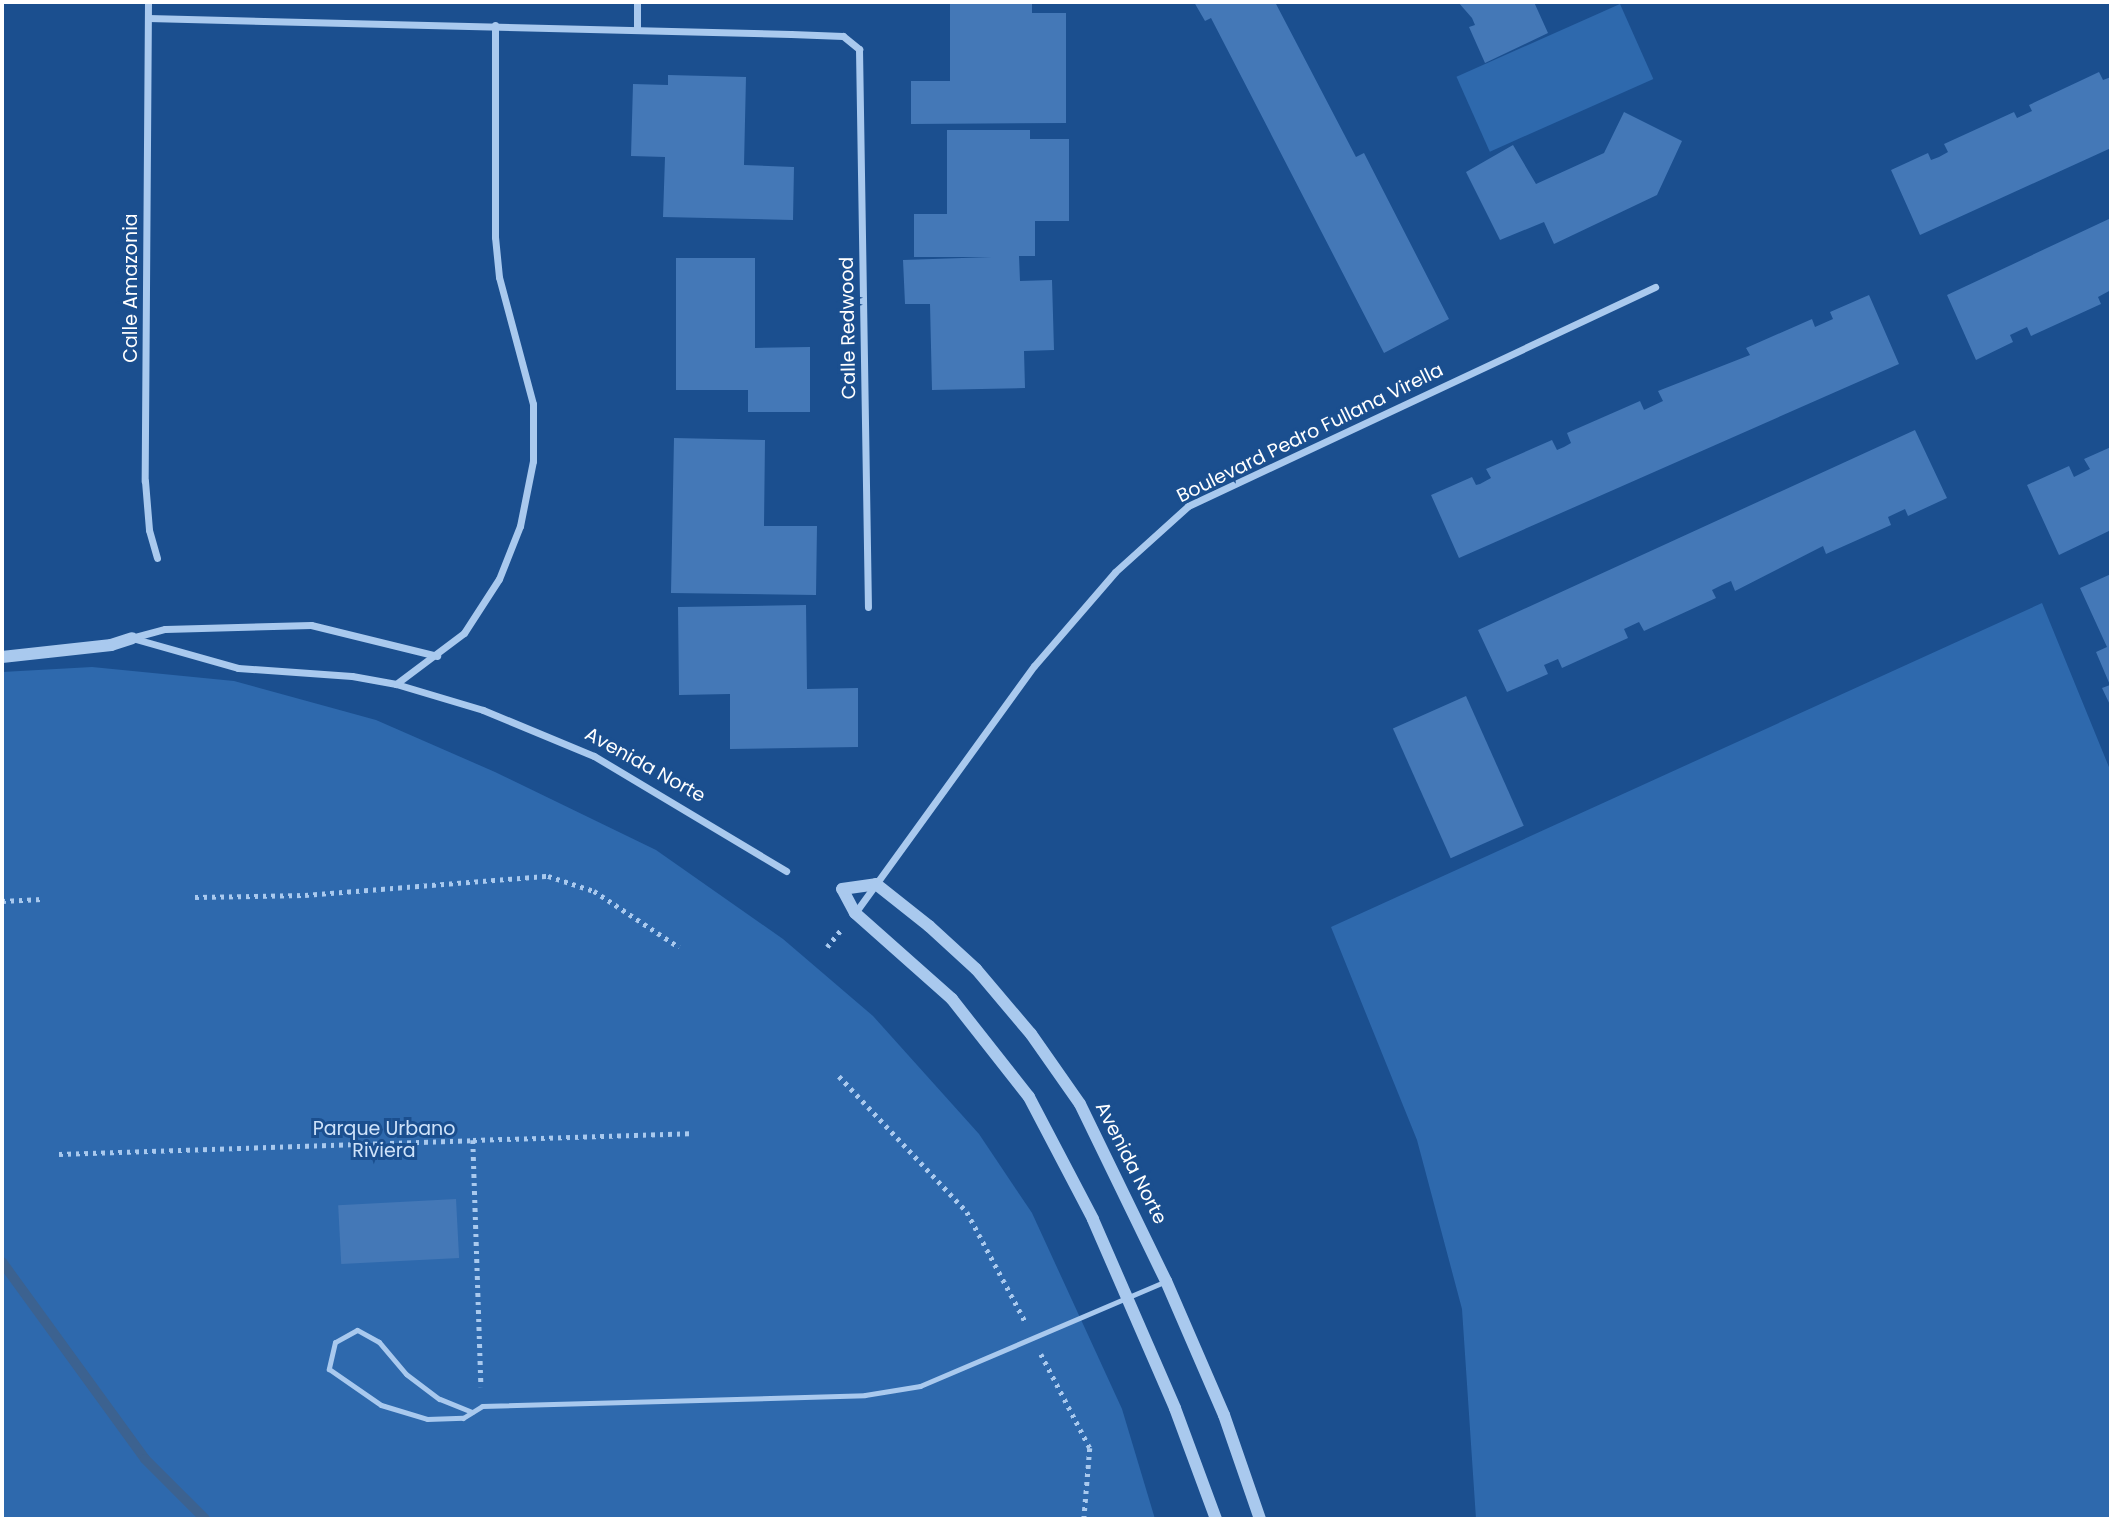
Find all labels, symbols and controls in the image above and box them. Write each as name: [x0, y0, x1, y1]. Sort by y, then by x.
street label: Calle Amazonia: [120, 213, 142, 363]
street label: Calle Redwood: [835, 256, 861, 400]
street label: Boulevard Pedro Fullana Virella: [1173, 358, 1447, 508]
street label: Avenida Norte: [581, 723, 709, 807]
street label: Avenida Norte: [1090, 1098, 1172, 1228]
park label: Parque Urbano Riviera: [313, 1118, 455, 1162]

